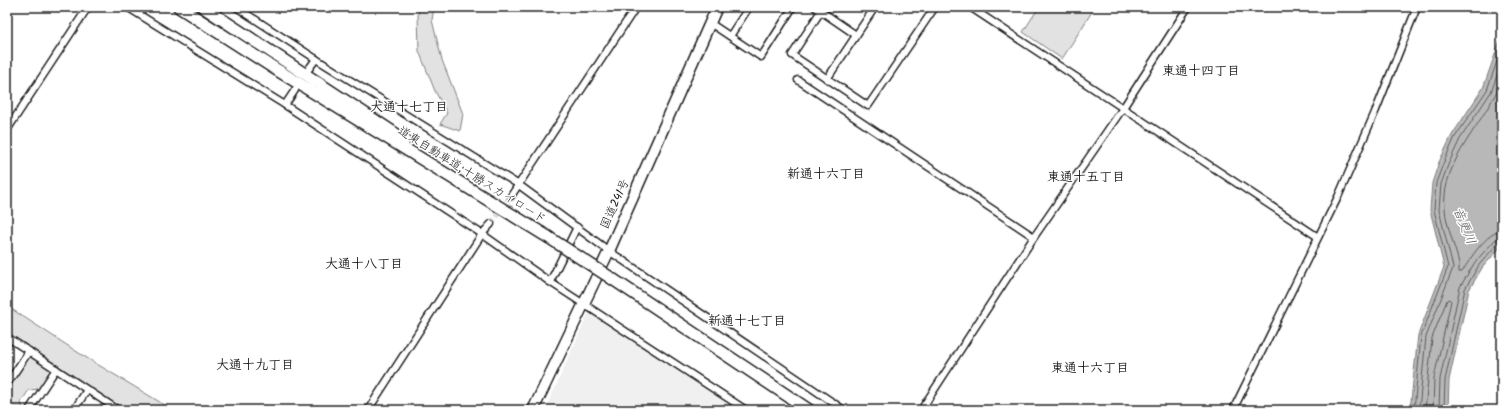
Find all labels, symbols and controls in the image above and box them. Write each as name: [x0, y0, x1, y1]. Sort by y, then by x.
district label: 東通十四丁目: [1162, 61, 1240, 82]
district label: 大通十七丁目: [370, 97, 448, 118]
street label: 道東自動車道;十勝スカイロード: [394, 121, 550, 229]
district label: 新通十六丁目: [787, 164, 865, 185]
district label: 東通十五丁目: [1047, 167, 1125, 188]
street label: 国道241号: [595, 176, 635, 232]
water label: 音更川: [1447, 204, 1481, 248]
district label: 大通十八丁目: [325, 254, 403, 275]
district label: 新通十七丁目: [708, 311, 786, 332]
district label: 大通十九丁目: [216, 355, 294, 376]
district label: 東通十六丁目: [1051, 358, 1129, 379]

